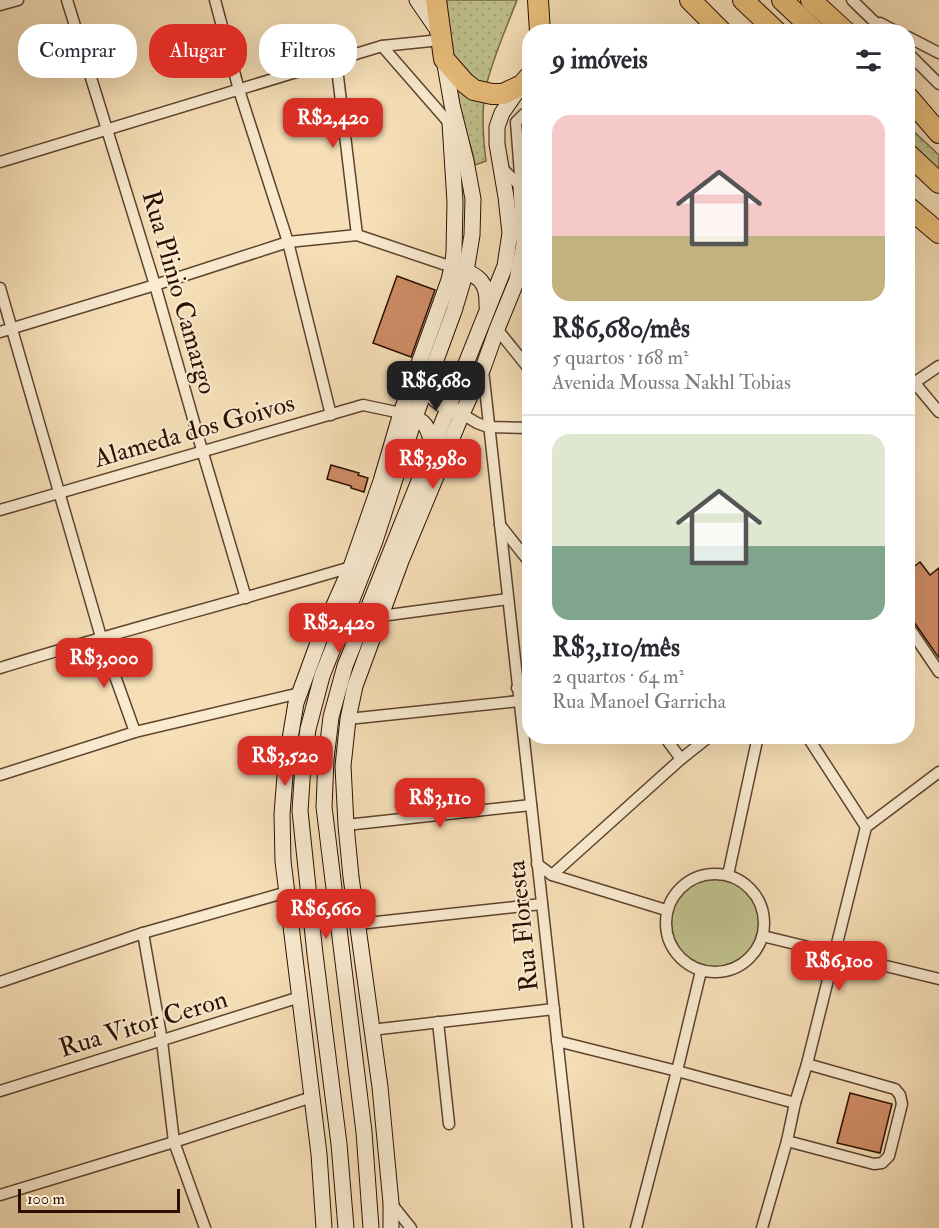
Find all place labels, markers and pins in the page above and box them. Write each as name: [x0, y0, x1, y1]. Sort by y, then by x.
pin: R$2,420: [278, 98, 388, 149]
pin: R$6,680: [381, 361, 491, 412]
pin: R$3,980: [378, 439, 488, 490]
pin: R$2,420: [284, 603, 394, 654]
pin: R$3,000: [49, 638, 159, 689]
pin: R$3,520: [230, 736, 340, 787]
pin: R$3,110: [385, 778, 495, 829]
pin: R$6,660: [271, 889, 381, 940]
pin: R$6,100: [784, 941, 894, 992]

